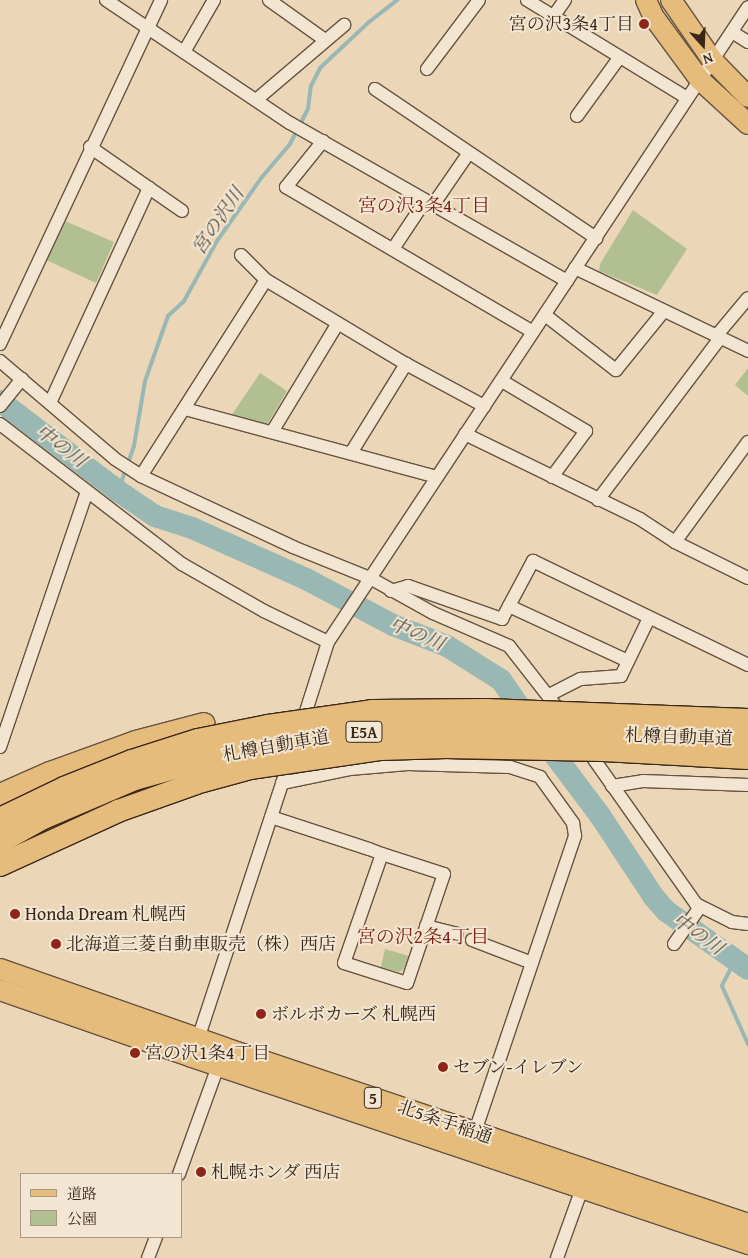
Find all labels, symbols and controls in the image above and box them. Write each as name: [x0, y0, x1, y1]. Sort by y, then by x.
place label: 宮の沢3条4丁目: [509, 13, 634, 35]
marker: 宮の沢3条4丁目: [638, 18, 650, 30]
north arrow: [678, 20, 728, 70]
text: N: [700, 48, 716, 70]
water label: 宮の沢川: [187, 183, 249, 259]
district label: 宮の沢3条4丁目: [358, 195, 490, 217]
water label: 中の川: [31, 420, 91, 472]
water label: 中の川: [386, 612, 448, 656]
road number: E5A: [345, 719, 383, 746]
street label: 札樽自動車道: [625, 724, 733, 750]
street label: 札樽自動車道: [221, 726, 331, 766]
place label: Honda Dream 札幌西: [25, 903, 186, 925]
marker: Honda Dream 札幌西: [9, 908, 21, 920]
water label: 中の川: [668, 908, 728, 960]
district label: 宮の沢2条4丁目: [357, 926, 489, 948]
place label: 北海道三菱自動車販売（株）西店: [66, 933, 336, 955]
marker: 北海道三菱自動車販売（株）西店: [50, 938, 62, 950]
place label: ボルボカーズ 札幌西: [271, 1003, 437, 1025]
marker: ボルボカーズ 札幌西: [255, 1008, 267, 1020]
place label: 宮の沢1条4丁目: [145, 1042, 270, 1064]
marker: 宮の沢1条4丁目: [129, 1047, 141, 1059]
place label: セブン-イレブン: [453, 1056, 585, 1078]
marker: セブン-イレブン: [437, 1061, 449, 1073]
road number: 5: [363, 1084, 383, 1112]
street label: 北5条手稲通: [395, 1096, 495, 1148]
place label: 札幌ホンダ 西店: [211, 1161, 341, 1183]
marker: 札幌ホンダ 西店: [195, 1166, 207, 1178]
legend: [20, 1173, 182, 1238]
text: 道路: [67, 1183, 97, 1204]
text: 公園: [67, 1208, 97, 1229]

